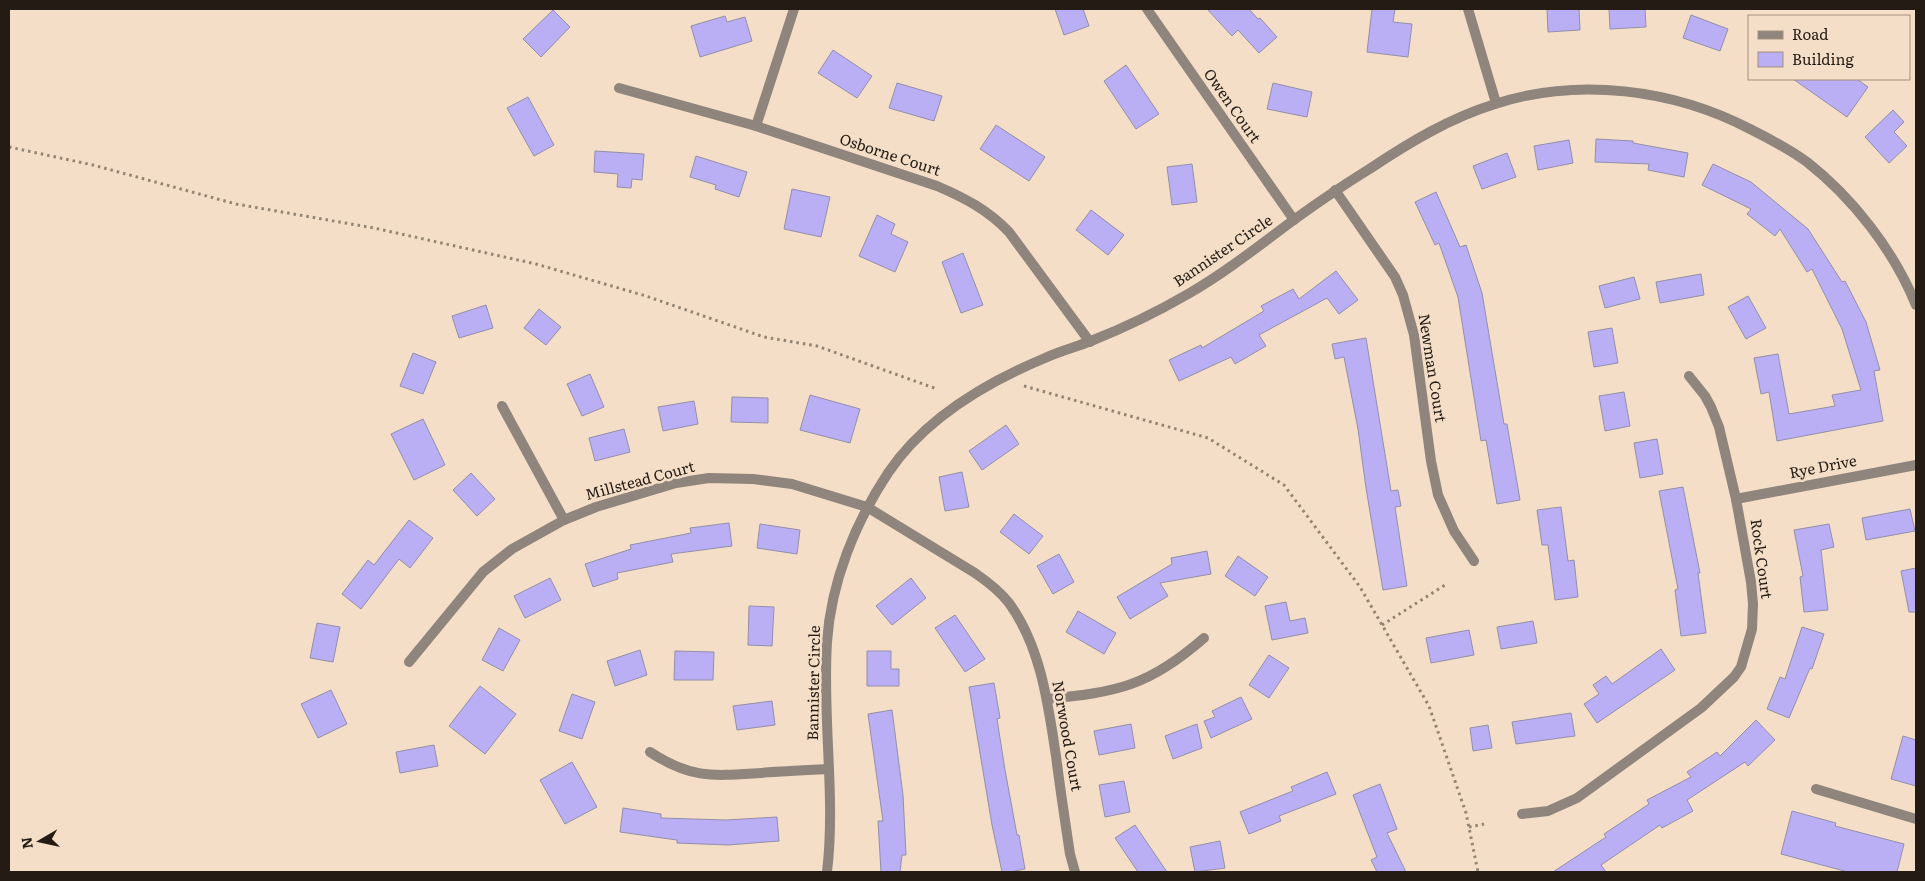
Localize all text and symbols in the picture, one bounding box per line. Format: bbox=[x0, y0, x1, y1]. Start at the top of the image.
legend bbox=[1748, 15, 1910, 80]
text: Road bbox=[1792, 22, 1828, 45]
text: Building bbox=[1792, 47, 1854, 70]
street label: Owen Court bbox=[1199, 63, 1267, 147]
street label: Osborne Court bbox=[837, 126, 944, 181]
street label: Bannister Circle bbox=[1168, 208, 1277, 292]
street label: Newman Court bbox=[1414, 312, 1453, 424]
street label: Rye Drive bbox=[1787, 448, 1859, 483]
street label: Millstead Court bbox=[582, 454, 697, 505]
street label: Rock Court bbox=[1745, 517, 1779, 600]
street label: Bannister Circle bbox=[800, 625, 825, 741]
street label: Norwood Court bbox=[1047, 679, 1090, 793]
north arrow bbox=[15, 816, 65, 866]
text: N bbox=[15, 836, 37, 851]

